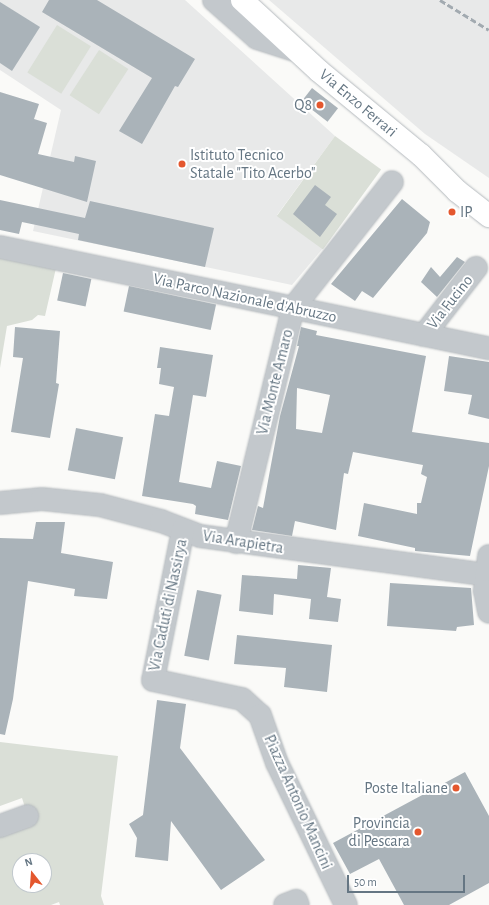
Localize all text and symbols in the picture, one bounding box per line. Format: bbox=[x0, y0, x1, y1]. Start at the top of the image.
street label: Via Enzo Ferrari bbox=[315, 65, 401, 141]
place label: Q8 bbox=[294, 95, 312, 115]
marker: Q8 bbox=[315, 100, 325, 110]
place label: Istituto Tecnico Statale "Tito Acerbo" bbox=[190, 145, 315, 183]
marker: Istituto Tecnico Statale "Tito Acerbo" bbox=[177, 159, 187, 169]
place label: IP bbox=[460, 202, 473, 222]
marker: IP bbox=[447, 207, 457, 217]
street label: Via Parco Nazionale d'Abruzzo bbox=[152, 269, 338, 327]
street label: Via Fucino bbox=[423, 271, 477, 333]
street label: Via Monte Amaro bbox=[253, 327, 297, 437]
street label: Via Arapietra bbox=[201, 526, 285, 558]
street label: Via Caduti di Nassirya bbox=[145, 537, 191, 673]
street label: Piazza Antonio Mancini bbox=[260, 732, 336, 872]
place label: Poste Italiane bbox=[364, 778, 448, 798]
marker: Poste Italiane bbox=[451, 783, 461, 793]
place label: Provincia di Pescara bbox=[349, 813, 410, 851]
marker: Provincia di Pescara bbox=[413, 827, 423, 837]
north arrow bbox=[12, 853, 52, 893]
text: N bbox=[23, 856, 34, 868]
scale bar bbox=[349, 867, 467, 893]
text: 50 m bbox=[354, 876, 377, 888]

